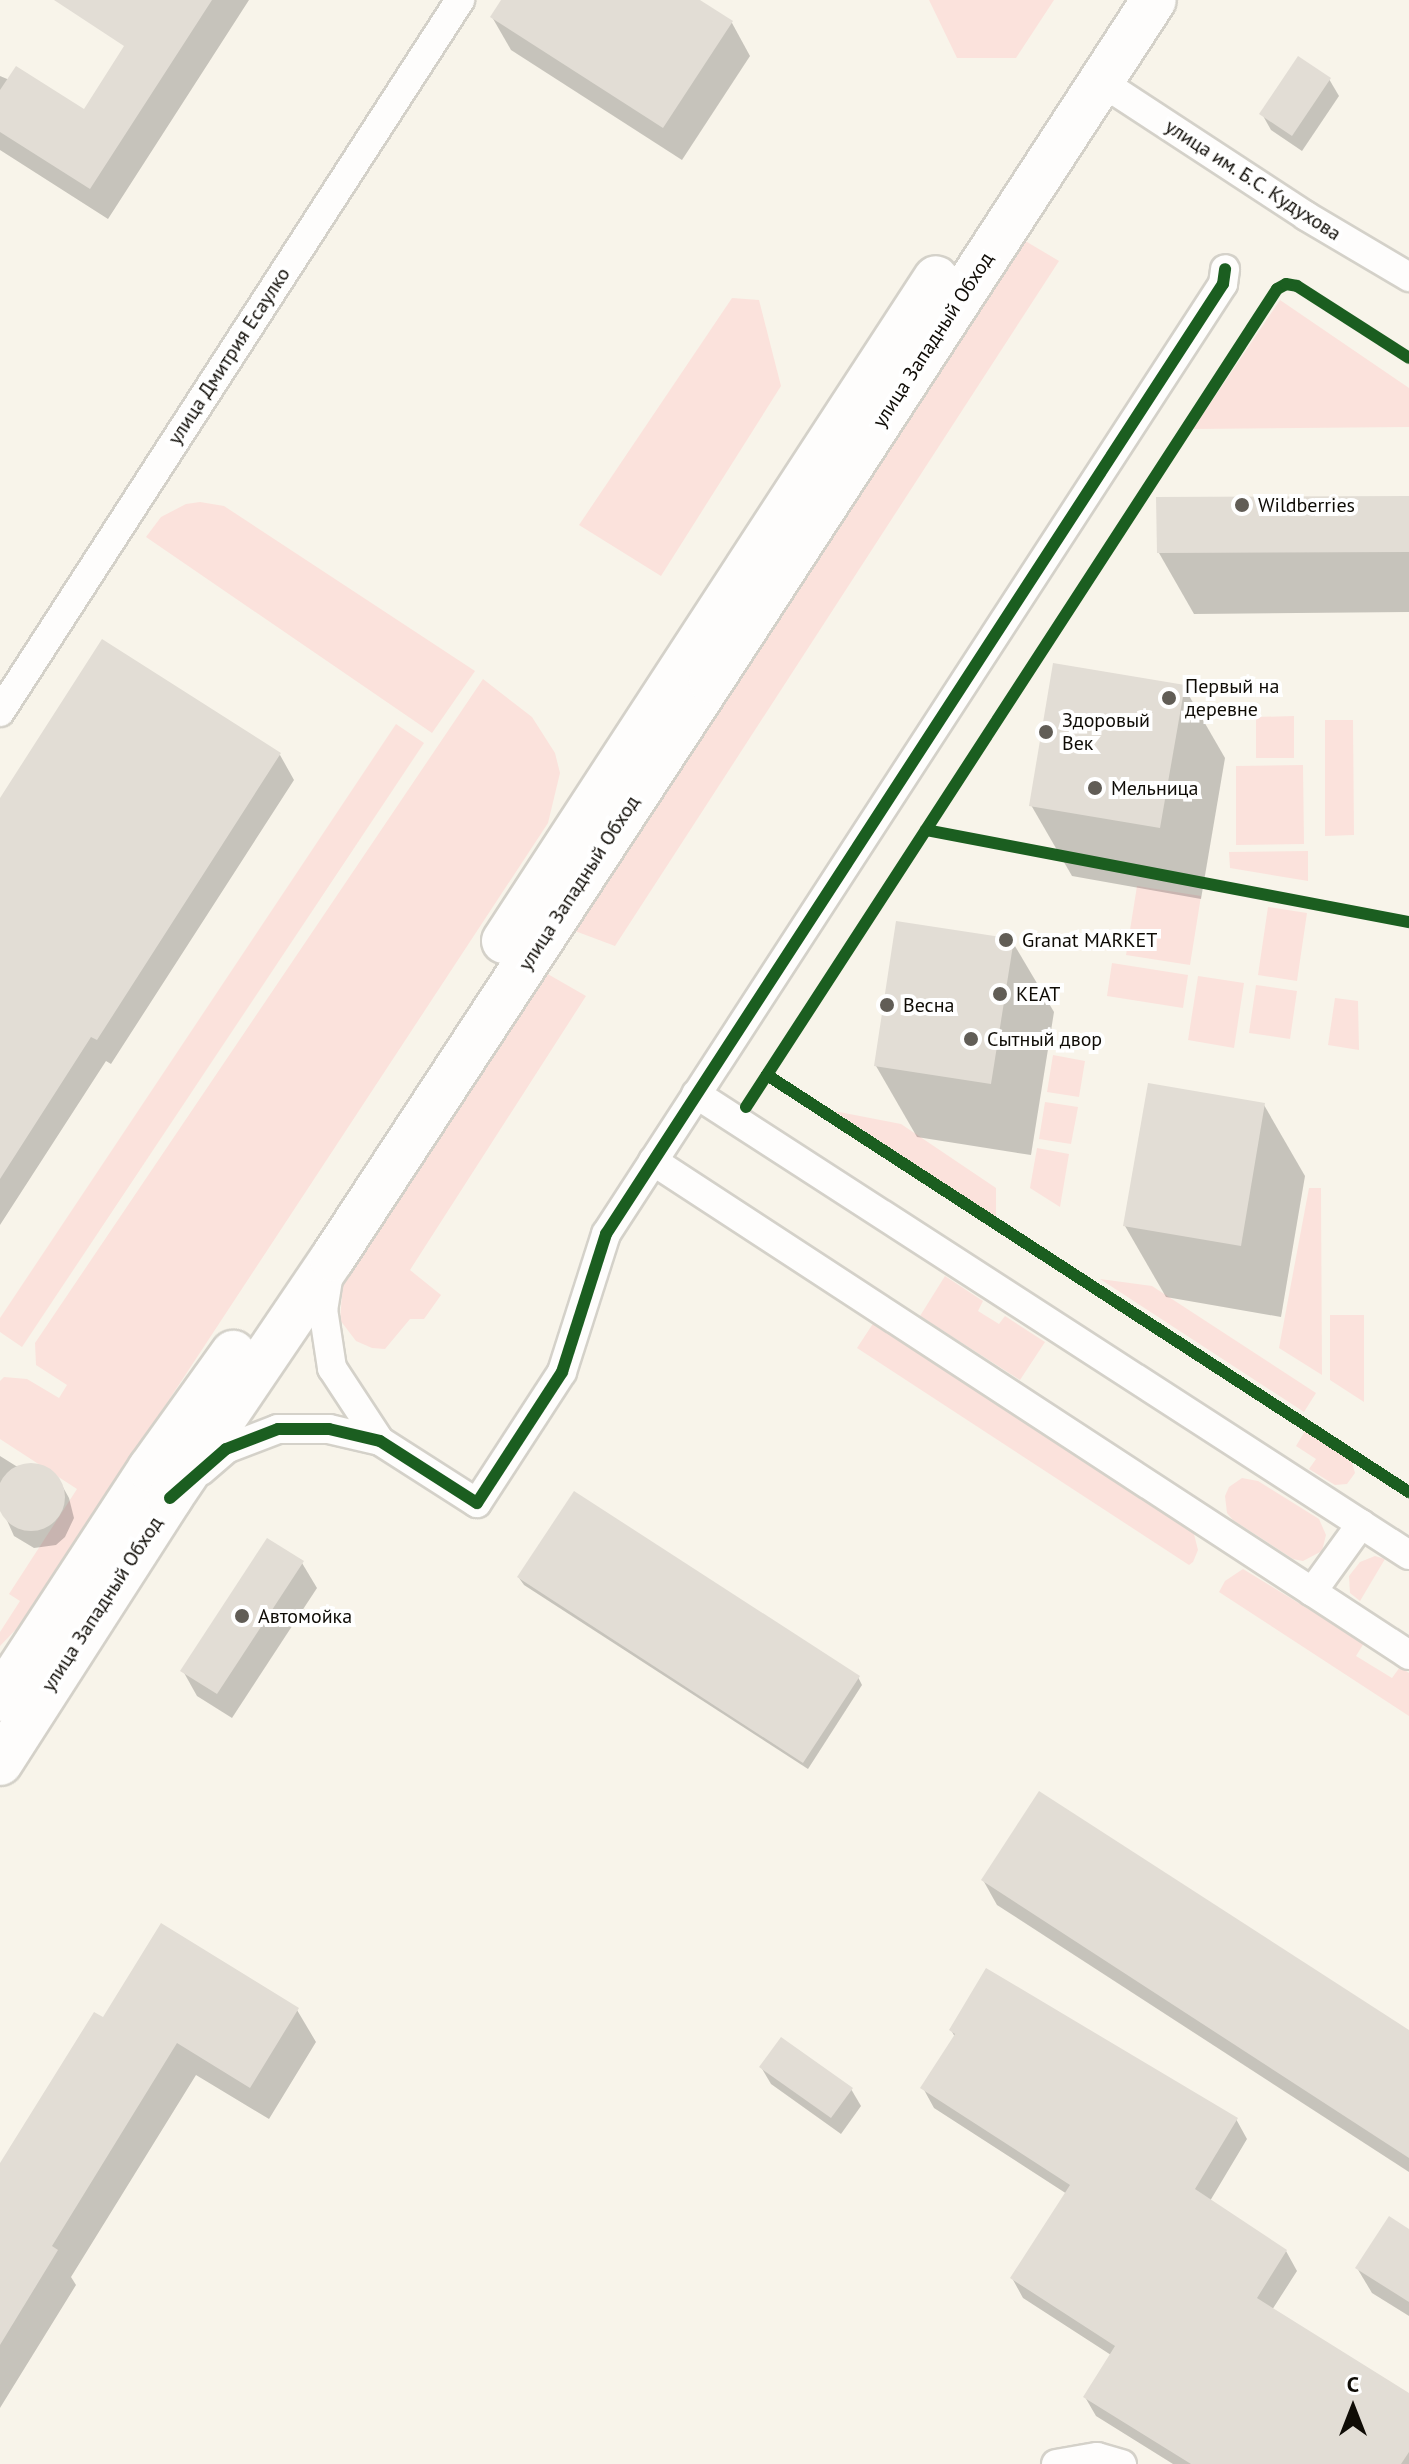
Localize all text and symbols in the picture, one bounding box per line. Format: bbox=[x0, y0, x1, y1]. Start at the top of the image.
street label: улица им. Б.С. Кудухова bbox=[1159, 113, 1347, 247]
street label: улица Западный Обход bbox=[867, 248, 999, 432]
street label: улица Дмитрия Есаулко bbox=[163, 263, 295, 449]
place label: Wildberries bbox=[1258, 493, 1355, 517]
marker: Wildberries bbox=[1233, 496, 1251, 514]
place label: Первый на деревне bbox=[1185, 674, 1279, 721]
marker: Первый на деревне bbox=[1160, 689, 1178, 707]
place label: Здоровый Век bbox=[1062, 708, 1150, 755]
marker: Здоровый Век bbox=[1037, 723, 1055, 741]
place label: Мельница bbox=[1111, 776, 1198, 800]
marker: Мельница bbox=[1086, 779, 1104, 797]
street label: улица Западный Обход bbox=[513, 791, 645, 975]
place label: Granat MARKET bbox=[1022, 928, 1157, 952]
marker: Granat MARKET bbox=[997, 931, 1015, 949]
place label: КЕАТ bbox=[1016, 982, 1060, 1006]
marker: КЕАТ bbox=[991, 985, 1009, 1003]
place label: Весна bbox=[903, 993, 954, 1017]
marker: Весна bbox=[878, 996, 896, 1014]
place label: Сытный двор bbox=[987, 1027, 1102, 1051]
marker: Сытный двор bbox=[962, 1030, 980, 1048]
street label: улица Западный Обход bbox=[36, 1512, 168, 1696]
place label: Автомойка bbox=[258, 1604, 352, 1628]
marker: Автомойка bbox=[233, 1607, 251, 1625]
north arrow bbox=[1313, 2368, 1393, 2448]
text: С bbox=[1347, 2370, 1359, 2398]

